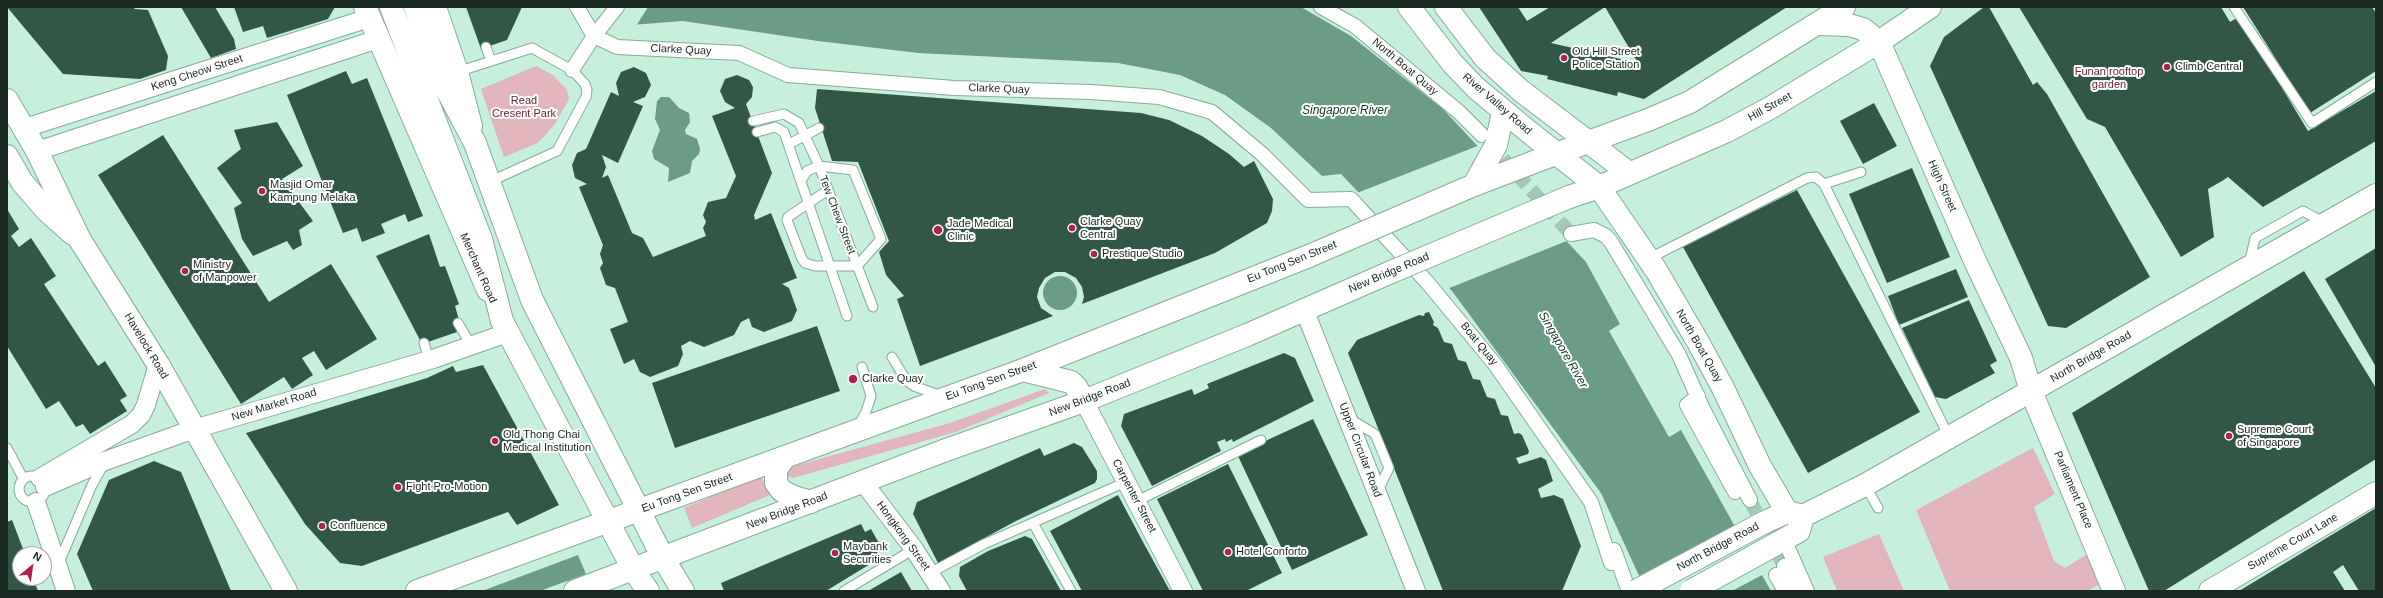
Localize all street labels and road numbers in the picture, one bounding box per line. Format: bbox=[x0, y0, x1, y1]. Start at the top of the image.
street label: North Boat Quay bbox=[1369, 36, 1441, 98]
street label: Clarke Quay bbox=[650, 42, 712, 58]
street label: Keng Cheow Street bbox=[150, 52, 244, 94]
street label: River Valley Road bbox=[1460, 70, 1534, 138]
street label: Clarke Quay bbox=[968, 81, 1030, 97]
street label: Hill Street bbox=[1746, 90, 1794, 124]
street label: High Street bbox=[1925, 158, 1959, 214]
street label: Tew Chew Street bbox=[816, 174, 858, 256]
street label: Merchant Road bbox=[457, 231, 499, 305]
street label: Eu Tong Sen Street bbox=[1245, 238, 1339, 286]
street label: New Bridge Road bbox=[1347, 250, 1431, 296]
street label: North Boat Quay bbox=[1673, 307, 1725, 385]
street label: Havelock Road bbox=[121, 311, 171, 381]
street label: Boat Quay bbox=[1458, 320, 1500, 368]
street label: North Bridge Road bbox=[2048, 329, 2134, 385]
street label: Eu Tong Sen Street bbox=[944, 358, 1038, 404]
street label: New Bridge Road bbox=[1047, 376, 1133, 420]
street label: New Market Road bbox=[230, 386, 318, 424]
street label: Upper Circular Road bbox=[1336, 401, 1384, 499]
street label: Parliament Place bbox=[2051, 449, 2095, 531]
street label: Carpenter Street bbox=[1109, 457, 1159, 535]
street label: Eu Tong Sen Street bbox=[640, 470, 734, 516]
street label: New Bridge Road bbox=[744, 489, 830, 533]
street label: Hongkong Street bbox=[873, 499, 933, 573]
street label: Supreme Court Lane bbox=[2245, 511, 2341, 573]
street label: North Bridge Road bbox=[1675, 520, 1761, 574]

